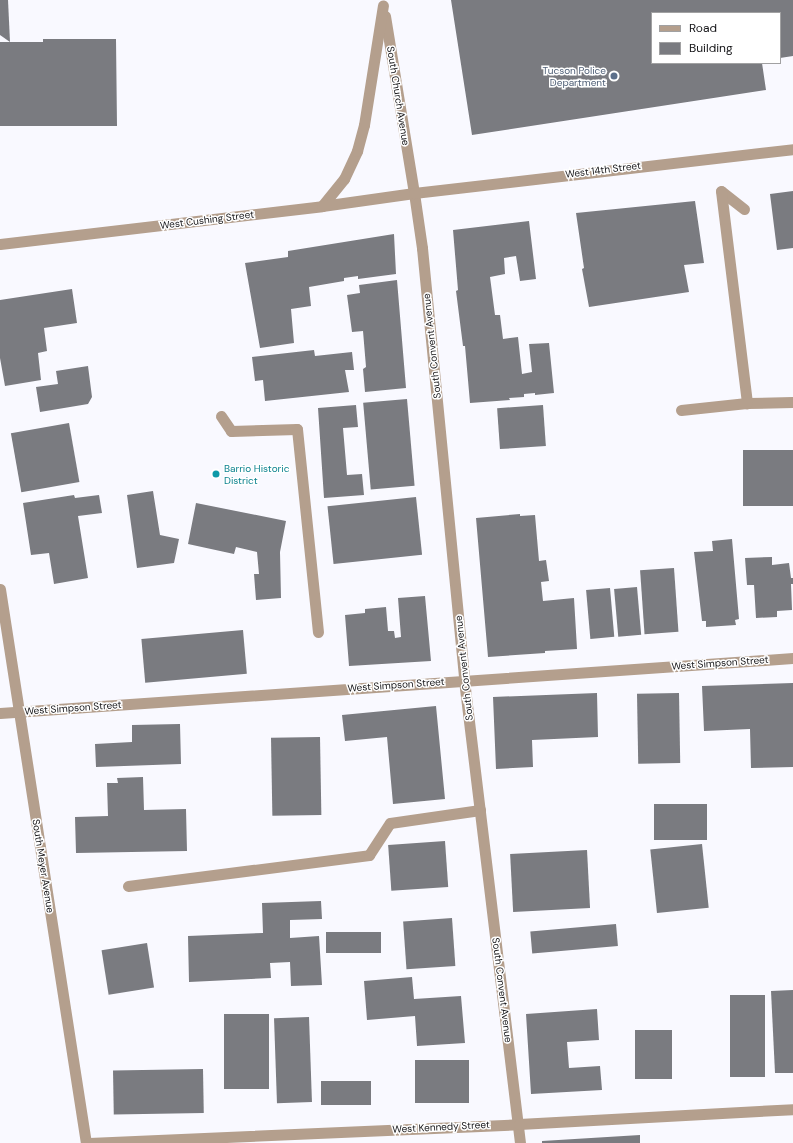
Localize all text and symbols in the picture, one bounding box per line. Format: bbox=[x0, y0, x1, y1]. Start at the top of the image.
legend bbox=[651, 12, 781, 64]
text: Road bbox=[689, 20, 717, 36]
text: Building bbox=[689, 40, 733, 56]
street label: South Church Avenue bbox=[384, 46, 412, 146]
place label: Tucson Police Department bbox=[543, 64, 606, 88]
marker: Tucson Police Department bbox=[609, 71, 619, 81]
street label: West 14th Street bbox=[565, 159, 641, 181]
street label: West Cushing Street bbox=[159, 208, 255, 232]
street label: South Convent Avenue bbox=[421, 293, 443, 399]
place label: Barrio Historic District bbox=[224, 462, 289, 486]
marker: Barrio Historic District bbox=[211, 469, 221, 479]
street label: South Convent Avenue bbox=[453, 615, 475, 721]
street label: West Simpson Street bbox=[671, 654, 769, 672]
street label: West Simpson Street bbox=[347, 676, 445, 694]
street label: West Simpson Street bbox=[24, 699, 122, 717]
street label: South Meyer Avenue bbox=[30, 818, 56, 914]
street label: South Convent Avenue bbox=[490, 937, 514, 1043]
street label: West Kennedy Street bbox=[392, 1118, 490, 1136]

